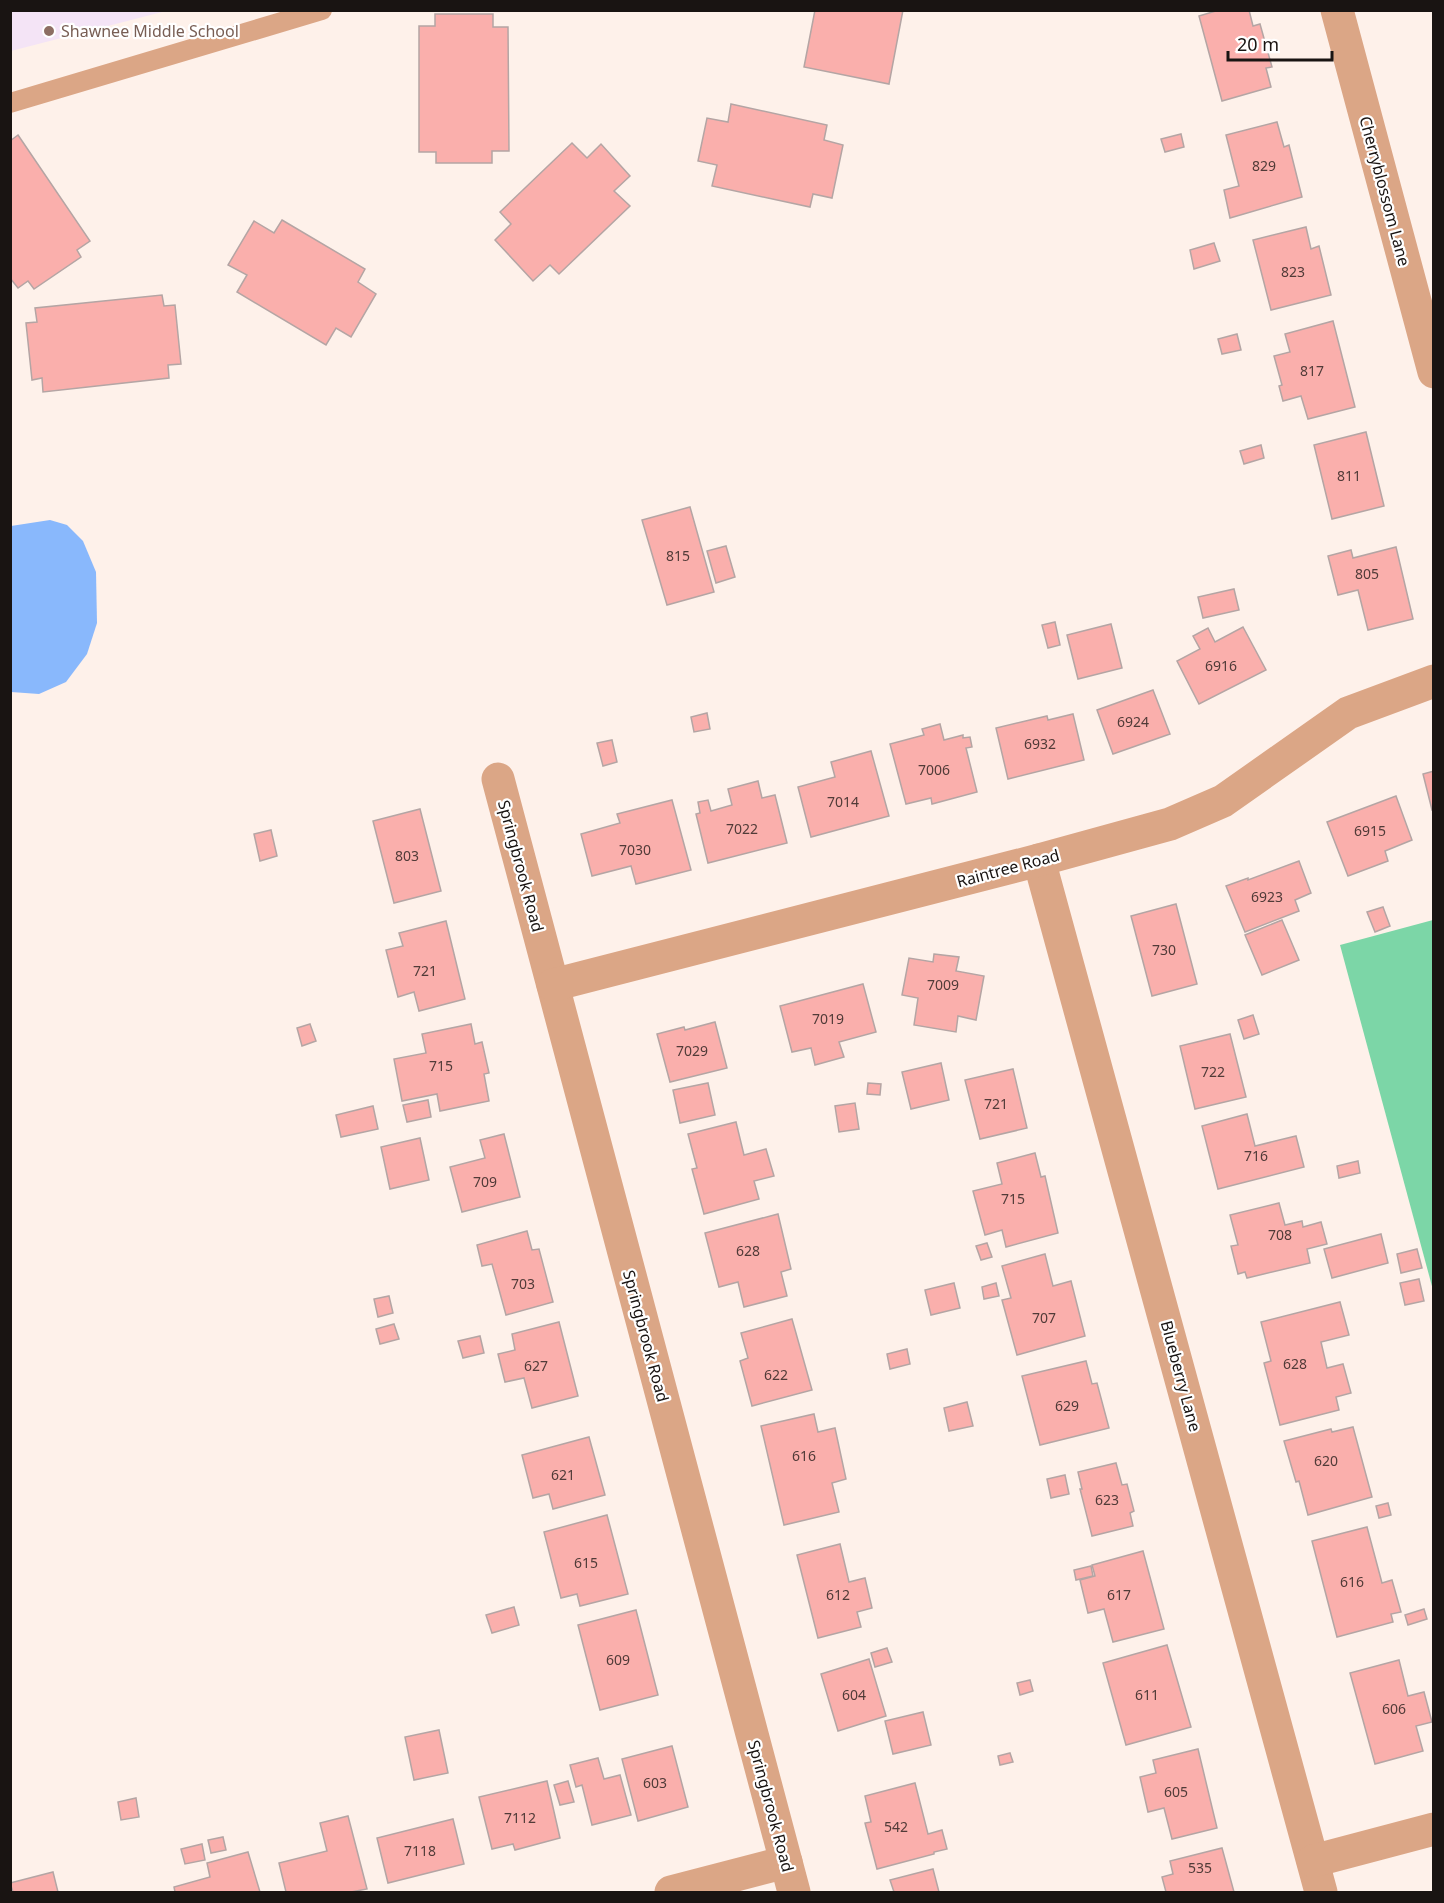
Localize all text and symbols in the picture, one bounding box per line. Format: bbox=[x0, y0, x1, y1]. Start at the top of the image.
place label: Shawnee Middle School bbox=[61, 20, 239, 42]
marker: Shawnee Middle School bbox=[42, 24, 56, 38]
scale bar bbox=[1228, 24, 1332, 62]
text: 20 m bbox=[1237, 32, 1279, 56]
street label: Cherryblossom Lane bbox=[1354, 114, 1416, 268]
house number: 829 bbox=[1252, 156, 1276, 175]
house number: 823 bbox=[1281, 262, 1305, 281]
house number: 817 bbox=[1300, 361, 1324, 380]
house number: 811 bbox=[1337, 466, 1361, 485]
house number: 815 bbox=[666, 546, 690, 565]
house number: 805 bbox=[1355, 564, 1379, 583]
house number: 6916 bbox=[1205, 656, 1237, 675]
house number: 6924 bbox=[1117, 712, 1149, 731]
house number: 6932 bbox=[1024, 734, 1056, 753]
house number: 7006 bbox=[918, 760, 950, 779]
house number: 7014 bbox=[827, 792, 859, 811]
street label: Springbrook Road bbox=[493, 798, 549, 934]
house number: 7022 bbox=[726, 819, 758, 838]
house number: 6915 bbox=[1354, 821, 1386, 840]
house number: 7030 bbox=[619, 840, 651, 859]
street label: Raintree Road bbox=[954, 844, 1062, 892]
house number: 803 bbox=[395, 846, 419, 865]
house number: 6923 bbox=[1251, 887, 1283, 906]
house number: 730 bbox=[1152, 940, 1176, 959]
house number: 721 bbox=[413, 961, 437, 980]
house number: 7009 bbox=[927, 975, 959, 994]
house number: 7019 bbox=[812, 1009, 844, 1028]
house number: 7029 bbox=[676, 1041, 708, 1060]
house number: 715 bbox=[429, 1056, 453, 1075]
house number: 722 bbox=[1201, 1062, 1225, 1081]
house number: 721 bbox=[984, 1094, 1008, 1113]
house number: 716 bbox=[1244, 1146, 1268, 1165]
house number: 709 bbox=[473, 1172, 497, 1191]
house number: 715 bbox=[1001, 1189, 1025, 1208]
house number: 708 bbox=[1268, 1225, 1292, 1244]
house number: 628 bbox=[736, 1241, 760, 1260]
street label: Springbrook Road bbox=[618, 1268, 674, 1404]
house number: 703 bbox=[511, 1274, 535, 1293]
house number: 707 bbox=[1032, 1308, 1056, 1327]
street label: Blueberry Lane bbox=[1156, 1318, 1206, 1434]
house number: 628 bbox=[1283, 1354, 1307, 1373]
house number: 627 bbox=[524, 1356, 548, 1375]
house number: 622 bbox=[764, 1365, 788, 1384]
house number: 629 bbox=[1055, 1396, 1079, 1415]
house number: 616 bbox=[792, 1446, 816, 1465]
house number: 620 bbox=[1314, 1451, 1338, 1470]
house number: 621 bbox=[551, 1465, 575, 1484]
house number: 623 bbox=[1095, 1490, 1119, 1509]
house number: 615 bbox=[574, 1553, 598, 1572]
house number: 616 bbox=[1340, 1572, 1364, 1591]
house number: 612 bbox=[826, 1585, 850, 1604]
house number: 617 bbox=[1107, 1585, 1131, 1604]
house number: 609 bbox=[606, 1650, 630, 1669]
house number: 604 bbox=[842, 1685, 866, 1704]
house number: 611 bbox=[1135, 1685, 1159, 1704]
house number: 606 bbox=[1382, 1699, 1406, 1718]
street label: Springbrook Road bbox=[743, 1738, 799, 1874]
house number: 603 bbox=[643, 1773, 667, 1792]
house number: 605 bbox=[1164, 1782, 1188, 1801]
house number: 7112 bbox=[504, 1808, 536, 1827]
house number: 542 bbox=[884, 1817, 908, 1836]
house number: 7118 bbox=[404, 1841, 436, 1860]
house number: 535 bbox=[1188, 1858, 1212, 1877]

